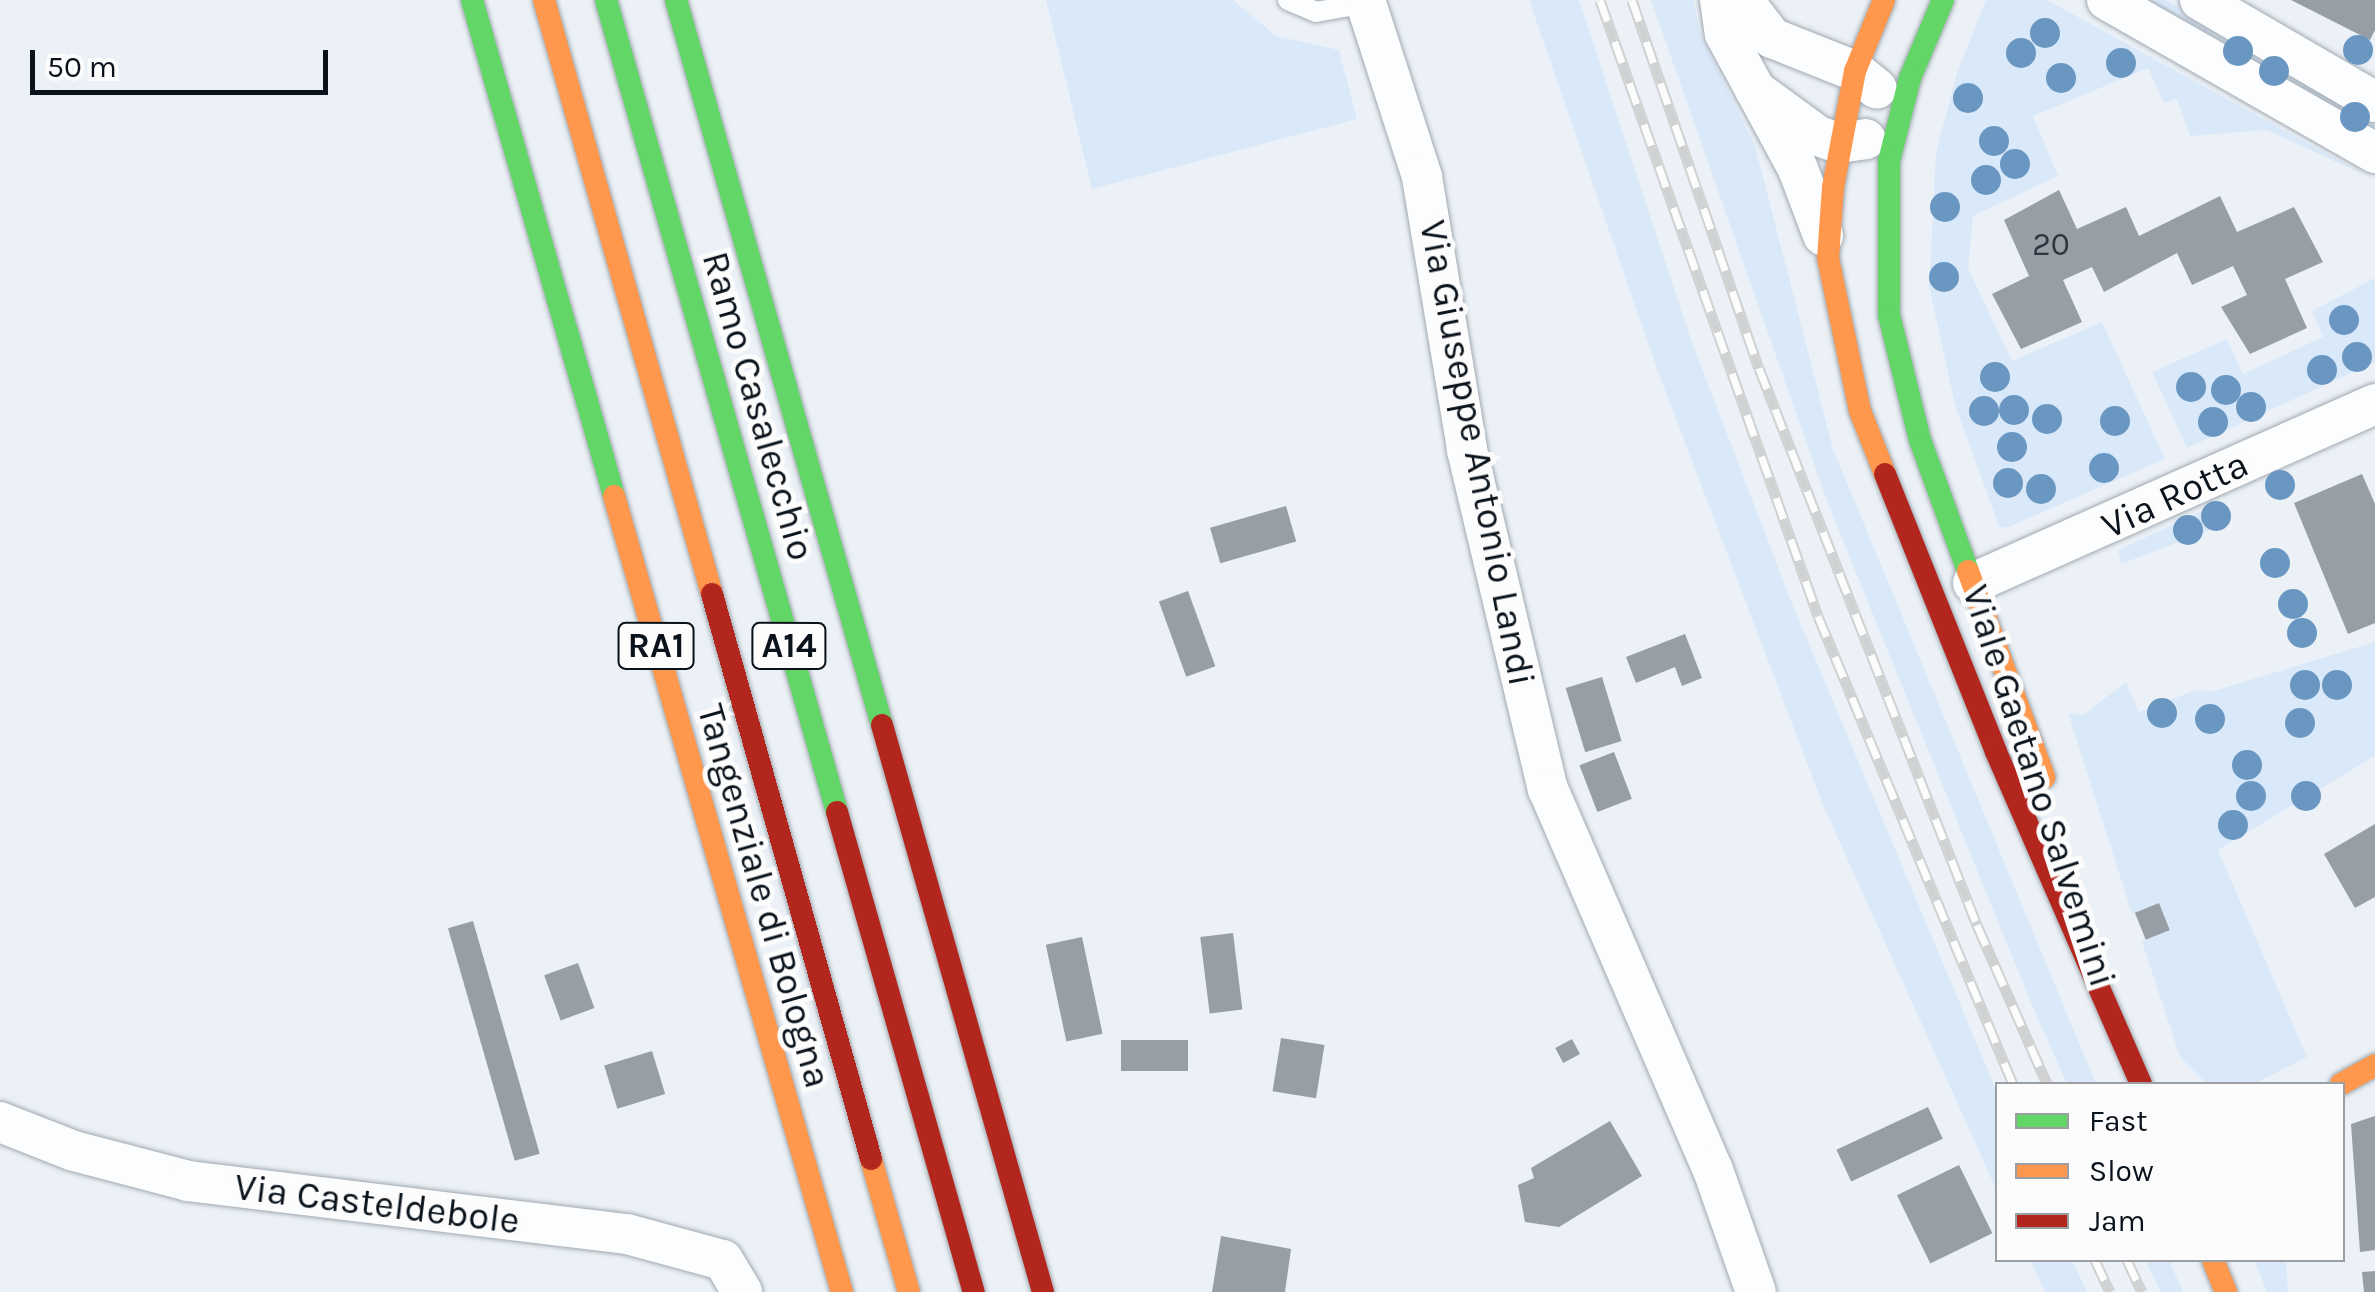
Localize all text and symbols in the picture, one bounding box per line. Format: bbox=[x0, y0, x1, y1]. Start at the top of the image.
scale bar bbox=[35, 30, 332, 92]
text: 50 m bbox=[47, 49, 117, 85]
street label: Via Giuseppe Antonio Landi bbox=[1409, 216, 1545, 690]
house number: 20 bbox=[2032, 226, 2070, 264]
street label: Ramo Casalecchio bbox=[692, 246, 824, 566]
street label: Via Rotta bbox=[2095, 441, 2255, 549]
street label: Viale Gaetano Salvemini bbox=[1952, 579, 2126, 993]
road number: RA1 bbox=[616, 616, 696, 676]
road number: A14 bbox=[749, 616, 829, 676]
street label: Tangenziale di Bologna bbox=[687, 699, 841, 1093]
legend bbox=[1995, 1082, 2345, 1262]
text: Fast bbox=[2089, 1103, 2148, 1139]
text: Slow bbox=[2089, 1153, 2154, 1189]
street label: Via Casteldebole bbox=[232, 1164, 522, 1244]
text: Jam bbox=[2089, 1203, 2146, 1239]

